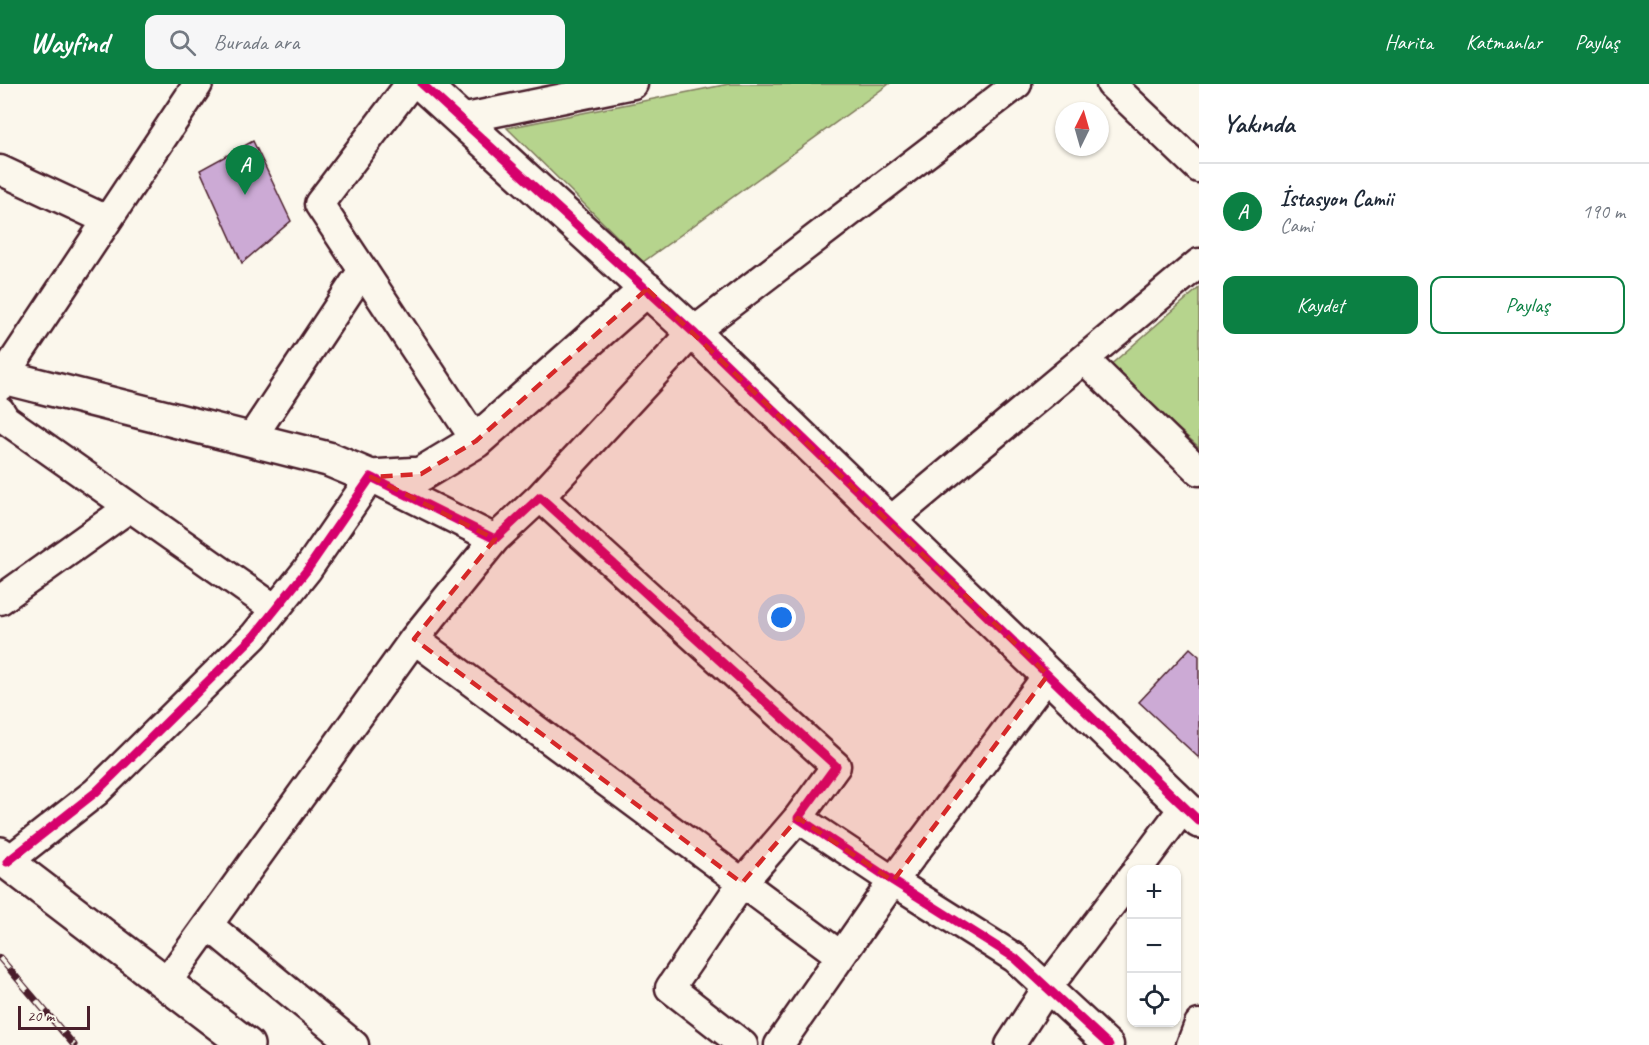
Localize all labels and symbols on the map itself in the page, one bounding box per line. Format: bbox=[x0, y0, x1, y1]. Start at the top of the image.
north arrow bbox=[1055, 102, 1109, 156]
pin: A bbox=[226, 146, 264, 195]
your location bbox=[767, 603, 796, 632]
scale bar bbox=[18, 1003, 90, 1030]

